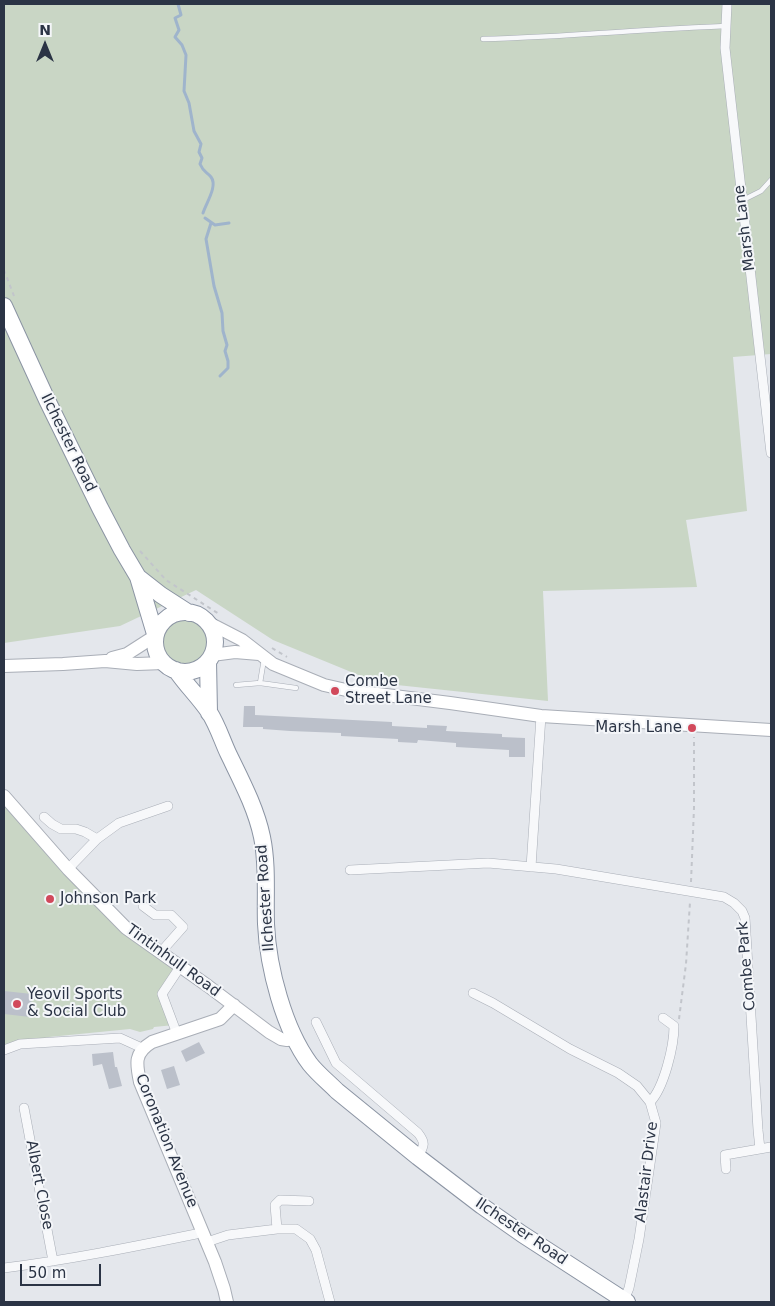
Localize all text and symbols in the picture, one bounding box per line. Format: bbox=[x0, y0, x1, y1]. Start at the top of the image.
north arrow bbox=[20, 20, 70, 70]
text: N bbox=[39, 22, 51, 38]
street label: Marsh Lane bbox=[731, 184, 759, 272]
street label: Ilchester Road bbox=[36, 391, 100, 495]
place label: Combe Street Lane bbox=[345, 673, 432, 708]
marker: Combe Street Lane bbox=[329, 685, 341, 697]
place label: Marsh Lane bbox=[595, 719, 682, 737]
marker: Marsh Lane bbox=[686, 722, 698, 734]
street label: Ilchester Road bbox=[253, 844, 279, 952]
place label: Johnson Park bbox=[60, 890, 156, 908]
marker: Johnson Park bbox=[44, 893, 56, 905]
street label: Combe Park bbox=[734, 920, 760, 1012]
street label: Tintinhull Road bbox=[123, 921, 223, 1001]
place label: Yeovil Sports & Social Club bbox=[27, 986, 126, 1021]
marker: Yeovil Sports & Social Club bbox=[11, 998, 23, 1010]
street label: Coronation Avenue bbox=[131, 1072, 201, 1210]
street label: Alastair Drive bbox=[632, 1120, 662, 1224]
street label: Albert Close bbox=[21, 1139, 57, 1231]
street label: Ilchester Road bbox=[472, 1195, 570, 1269]
scale bar bbox=[22, 1254, 104, 1286]
text: 50 m bbox=[28, 1264, 66, 1282]

